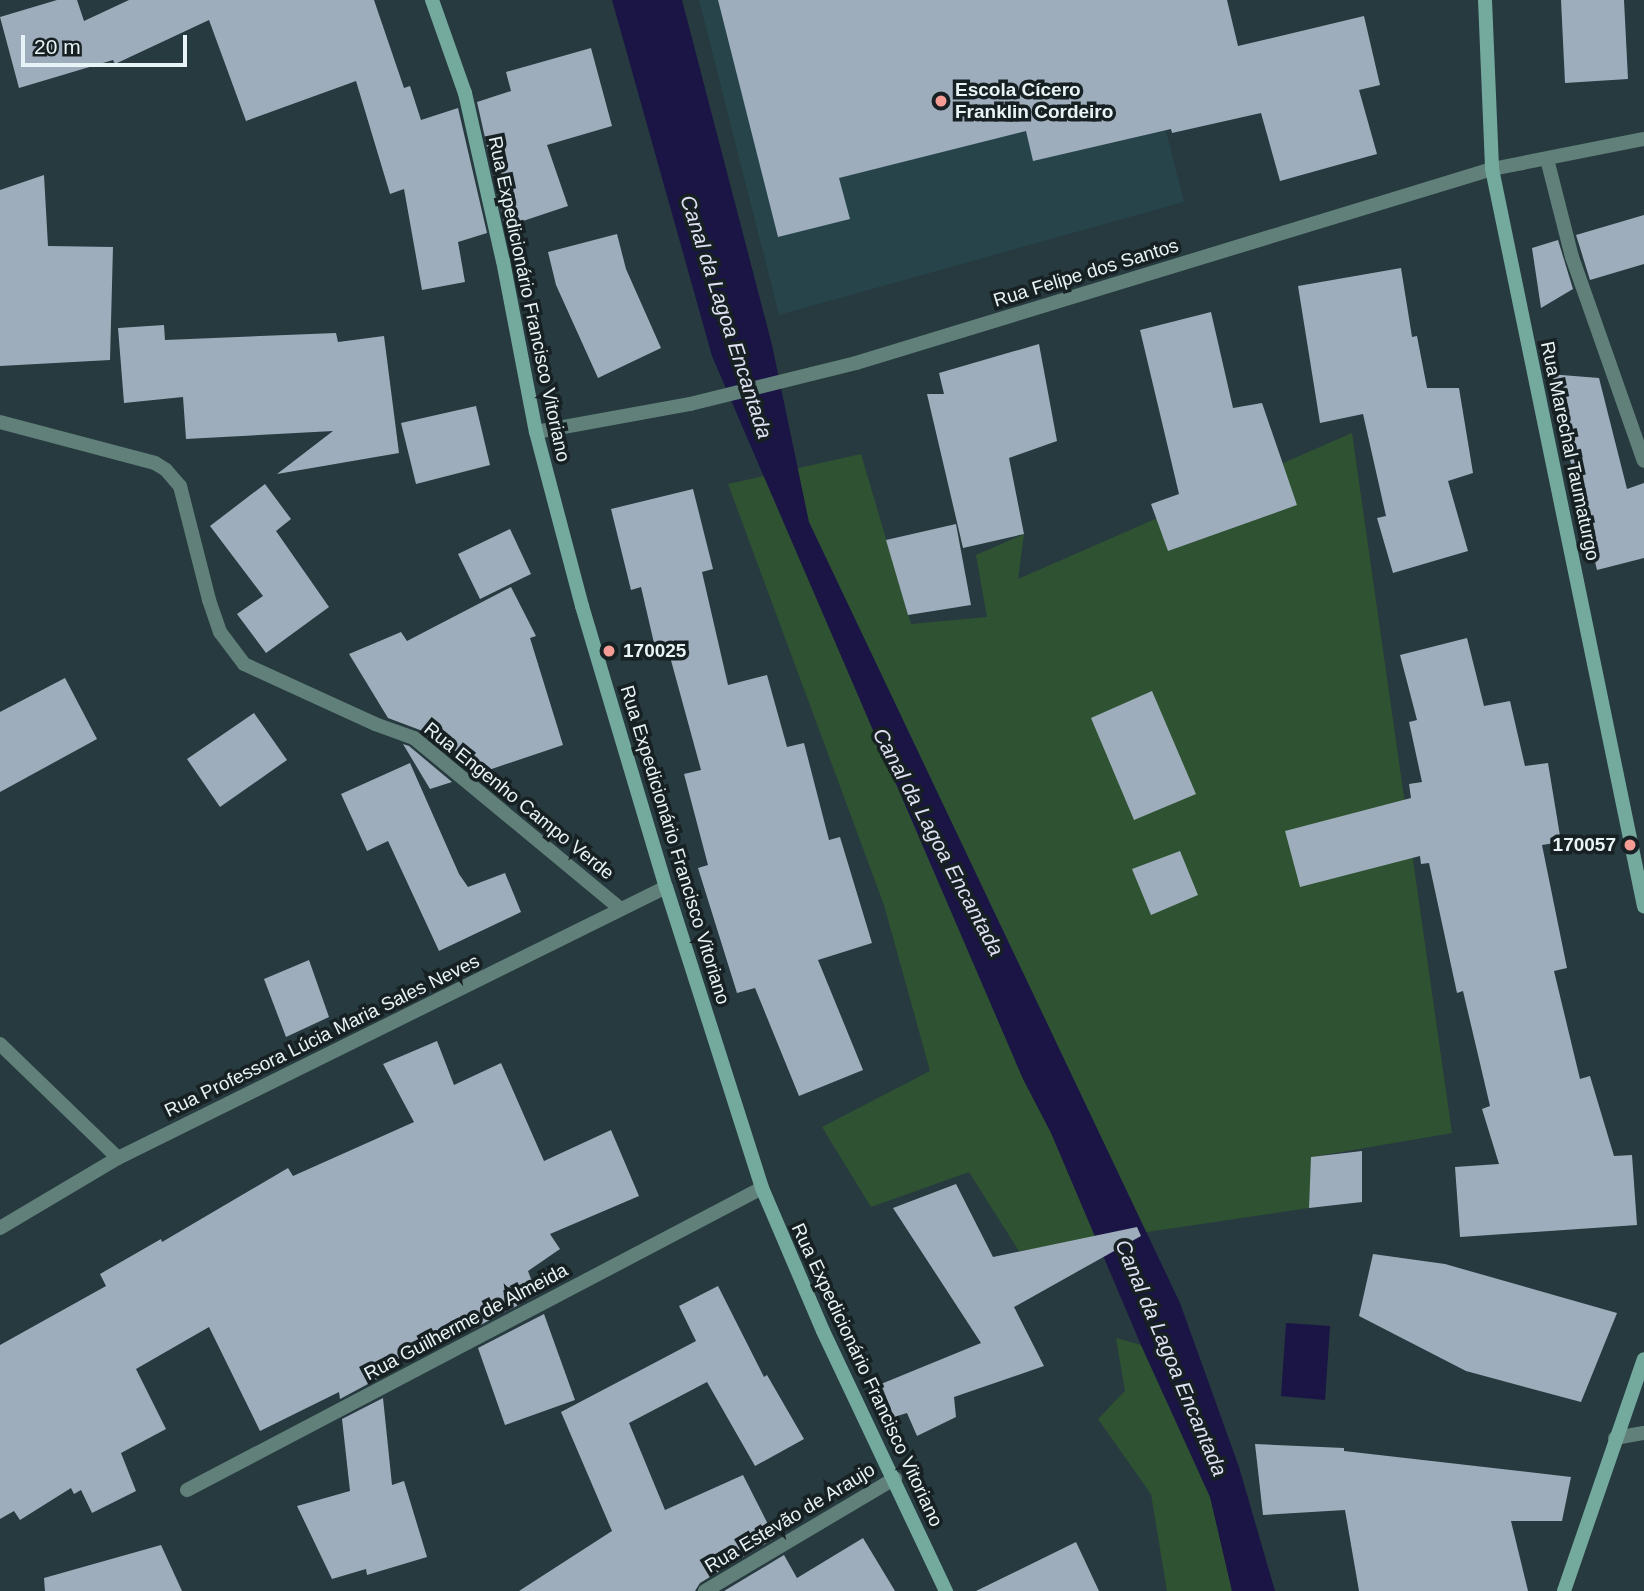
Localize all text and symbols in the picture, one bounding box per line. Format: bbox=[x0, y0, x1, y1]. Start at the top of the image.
scale bar bbox=[24, 21, 191, 65]
text: 20 m bbox=[34, 35, 81, 58]
place label: Escola Cícero Franklin Cordeiro bbox=[955, 79, 1113, 123]
marker: Escola Cícero Franklin Cordeiro bbox=[933, 93, 949, 109]
street label: Rua Expedicionário Francisco Vitoriano bbox=[483, 134, 575, 464]
water label: Canal da Lagoa Encantada bbox=[675, 192, 777, 442]
street label: Rua Felipe dos Santos bbox=[991, 234, 1181, 312]
street label: Rua Marechal Taumaturgo bbox=[1536, 339, 1604, 563]
place label: 170025 bbox=[623, 640, 686, 662]
marker: 170025 bbox=[601, 643, 617, 659]
street label: Rua Expedicionário Francisco Vitoriano bbox=[616, 683, 734, 1007]
street label: Rua Engenho Campo Verde bbox=[419, 717, 619, 885]
water label: Canal da Lagoa Encantada bbox=[867, 724, 1009, 960]
place label: 170057 bbox=[1553, 834, 1616, 856]
marker: 170057 bbox=[1622, 837, 1638, 853]
street label: Rua Professora Lúcia Maria Sales Neves bbox=[161, 950, 483, 1122]
street label: Rua Expedicionário Francisco Vitoriano bbox=[786, 1220, 948, 1530]
water label: Canal da Lagoa Encantada bbox=[1110, 1236, 1232, 1480]
street label: Rua Guilherme de Almeida bbox=[360, 1258, 572, 1386]
street label: Rua Estevão de Araujo bbox=[700, 1458, 880, 1578]

